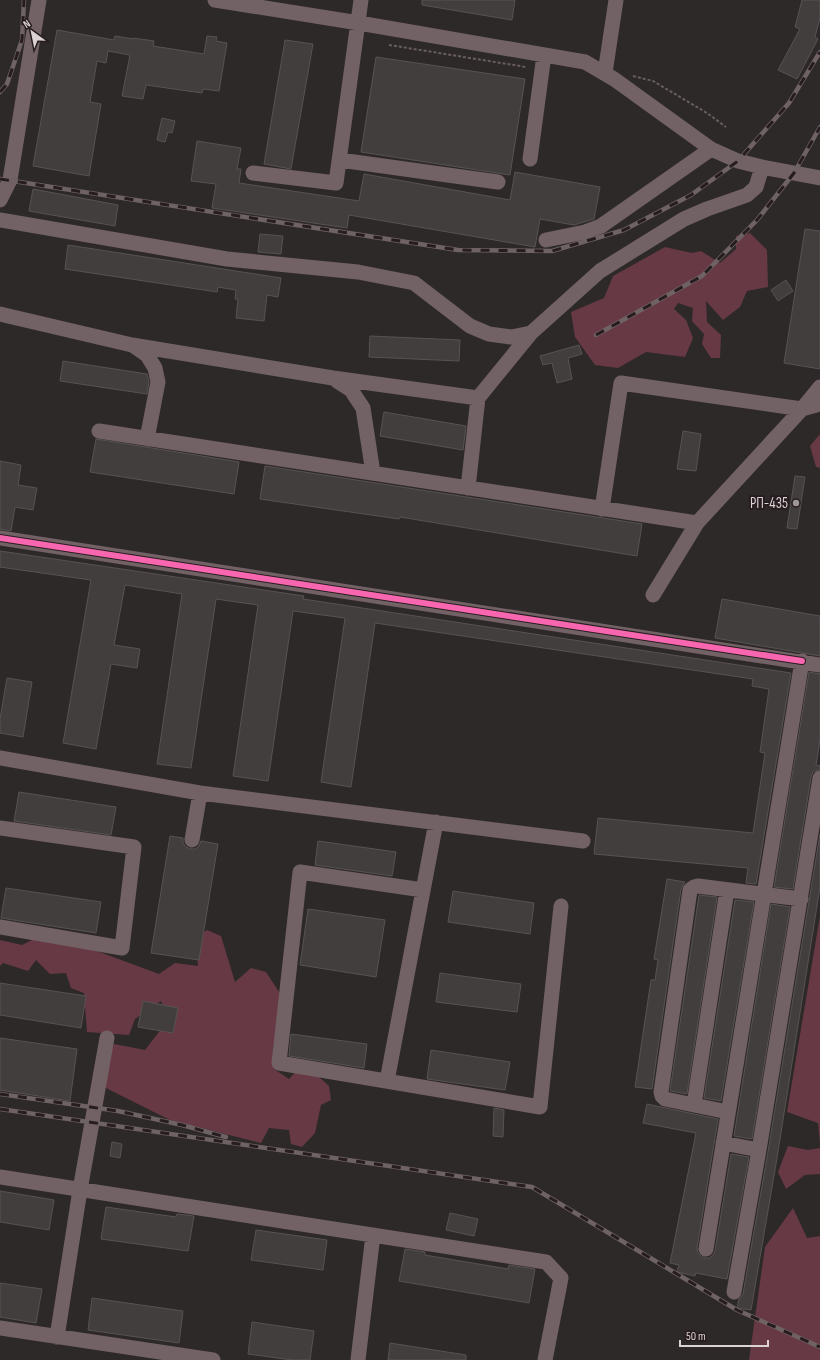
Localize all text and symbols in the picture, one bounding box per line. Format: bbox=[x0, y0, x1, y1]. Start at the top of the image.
north arrow bbox=[12, 12, 52, 52]
text: N bbox=[21, 17, 33, 31]
place label: РП-435 bbox=[750, 494, 788, 513]
marker: РП-435 bbox=[791, 498, 801, 508]
scale bar bbox=[680, 1322, 768, 1348]
text: 50 m bbox=[686, 1329, 706, 1344]

